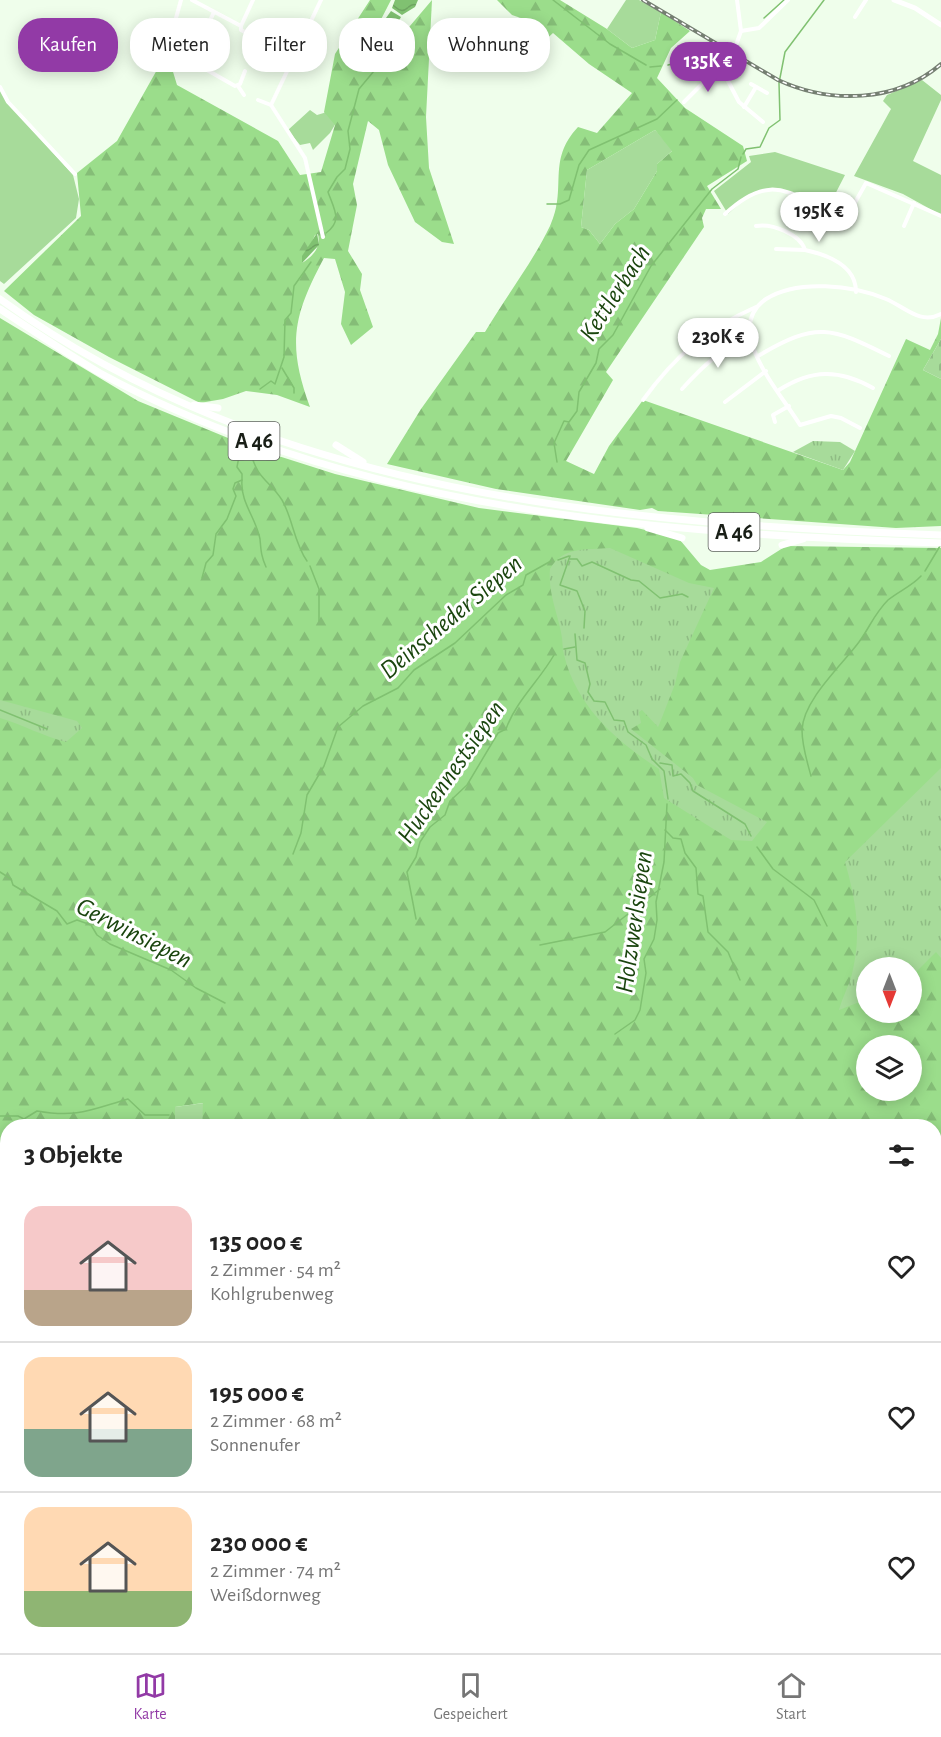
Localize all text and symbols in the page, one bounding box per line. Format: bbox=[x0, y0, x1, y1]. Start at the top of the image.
chip: Kaufen bbox=[18, 18, 118, 72]
chip: Mieten bbox=[130, 18, 230, 72]
chip: Filter bbox=[242, 18, 327, 72]
chip: Neu bbox=[339, 18, 415, 72]
chip: Wohnung bbox=[427, 18, 550, 72]
pin: 135K € bbox=[659, 42, 757, 93]
text: 135K € bbox=[684, 51, 732, 71]
pin: 195K € bbox=[770, 192, 868, 243]
text: 195K € bbox=[794, 201, 844, 221]
water label: Kettlerbach bbox=[575, 240, 655, 346]
pin: 230K € bbox=[669, 318, 767, 369]
text: 230K € bbox=[692, 327, 744, 347]
road number: A 46 bbox=[228, 422, 280, 460]
road number: A 46 bbox=[708, 513, 760, 551]
water label: Deinscheder Siepen bbox=[375, 550, 527, 684]
water label: Huckennestsiepen bbox=[392, 696, 510, 848]
water label: Holzwerlsiepen bbox=[611, 849, 657, 995]
water label: Gerwinsiepen bbox=[72, 893, 196, 973]
north arrow bbox=[856, 957, 922, 1023]
map controls bbox=[856, 957, 922, 1101]
button: layers bbox=[856, 1035, 922, 1101]
icon: filters bbox=[885, 1139, 918, 1172]
text: 3 Objekte bbox=[24, 1142, 123, 1168]
text: 135 000 € bbox=[210, 1229, 302, 1255]
icon: home bbox=[72, 1230, 144, 1302]
icon: heart bbox=[885, 1250, 918, 1283]
text: 2 Zimmer · 54 m² bbox=[210, 1260, 341, 1280]
text: Kohlgrubenweg bbox=[210, 1284, 333, 1304]
text: 195 000 € bbox=[210, 1380, 304, 1406]
icon: home bbox=[72, 1381, 144, 1453]
icon: heart bbox=[885, 1401, 918, 1434]
text: 2 Zimmer · 68 m² bbox=[210, 1411, 342, 1431]
text: Sonnenufer bbox=[210, 1435, 300, 1455]
text: 230 000 € bbox=[210, 1530, 308, 1556]
icon: home bbox=[72, 1531, 144, 1603]
icon: heart bbox=[885, 1551, 918, 1584]
text: 2 Zimmer · 74 m² bbox=[210, 1561, 341, 1581]
text: Weißdornweg bbox=[210, 1585, 321, 1605]
tab: Karte bbox=[133, 1669, 167, 1724]
tab: Gespeichert bbox=[434, 1669, 508, 1724]
tab: Start bbox=[775, 1669, 808, 1724]

